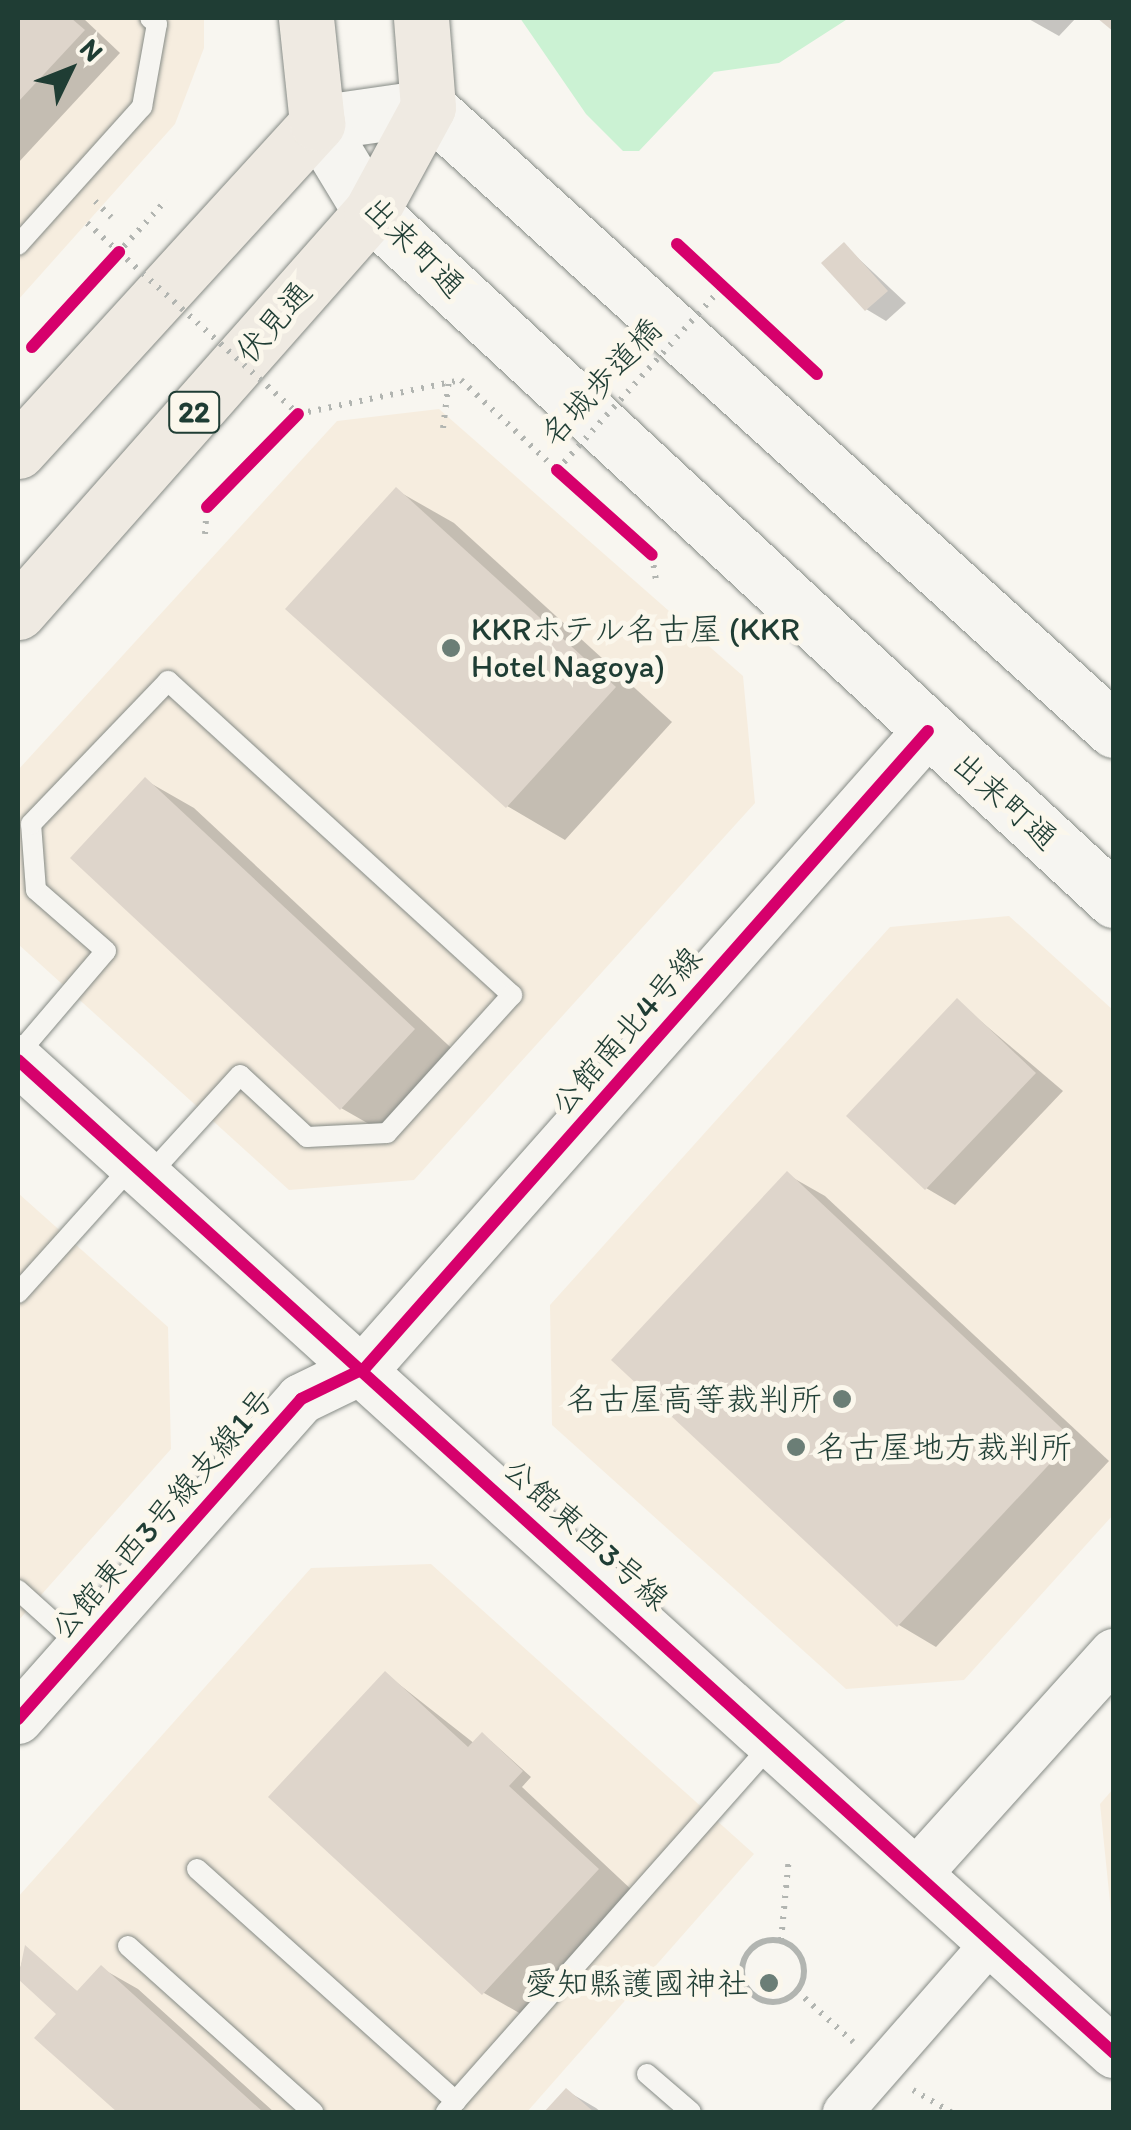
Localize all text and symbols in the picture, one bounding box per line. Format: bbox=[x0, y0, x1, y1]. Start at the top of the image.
north arrow bbox=[20, 20, 120, 120]
text: N bbox=[73, 31, 111, 68]
street label: 出来町通 bbox=[355, 188, 473, 306]
street label: 伏見通 bbox=[228, 273, 320, 371]
street label: 名城歩道橋 bbox=[532, 310, 670, 454]
road number: 22 bbox=[166, 387, 222, 437]
place label: KKRホテル名古屋 (KKR Hotel Nagoya) bbox=[471, 611, 801, 686]
marker: KKRホテル名古屋 (KKR Hotel Nagoya) bbox=[440, 637, 462, 659]
street label: 出来町通 bbox=[945, 744, 1065, 858]
street label: 公館南北4号線 bbox=[542, 939, 710, 1123]
place label: 名古屋高等裁判所 bbox=[566, 1380, 822, 1418]
street label: 公館東西3号線支線1号 bbox=[42, 1381, 282, 1647]
marker: 名古屋高等裁判所 bbox=[831, 1388, 853, 1410]
place label: 名古屋地方裁判所 bbox=[816, 1428, 1072, 1466]
marker: 名古屋地方裁判所 bbox=[785, 1436, 807, 1458]
street label: 公館東西3号線 bbox=[495, 1450, 677, 1618]
place label: 愛知縣護國神社 bbox=[525, 1964, 749, 2002]
marker: 愛知縣護國神社 bbox=[758, 1972, 780, 1994]

